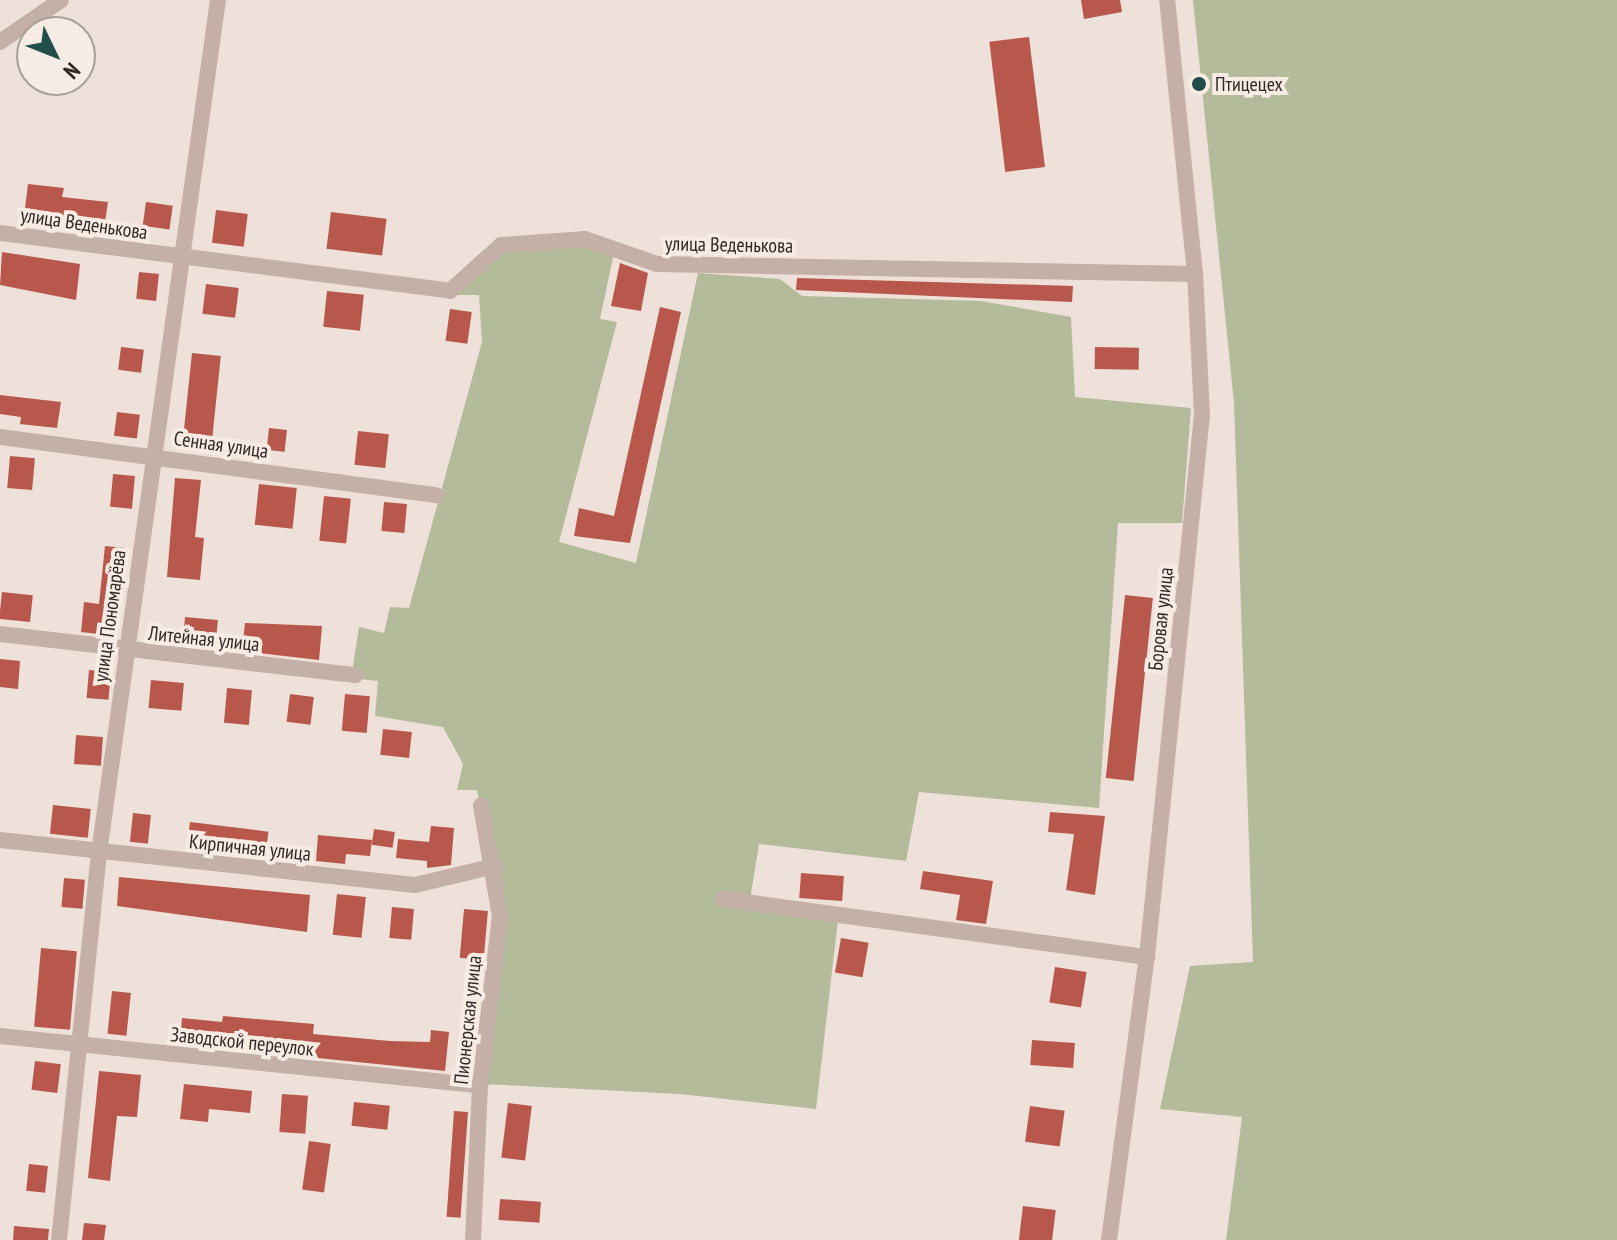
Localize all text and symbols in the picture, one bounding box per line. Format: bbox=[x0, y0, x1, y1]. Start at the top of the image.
north arrow bbox=[16, 16, 96, 96]
text: N bbox=[58, 57, 86, 85]
place label: Птицецех bbox=[1215, 72, 1283, 96]
marker: Птицецех bbox=[1190, 75, 1208, 93]
street label: улица Веденькова bbox=[19, 203, 149, 245]
street label: улица Веденькова bbox=[665, 232, 793, 258]
street label: Сенная улица bbox=[172, 426, 270, 464]
street label: улица Пономарёва bbox=[89, 548, 131, 684]
street label: Боровая улица bbox=[1144, 566, 1178, 672]
street label: Литейная улица bbox=[147, 621, 261, 657]
street label: Кирпичная улица bbox=[188, 830, 312, 866]
street label: Пионерская улица bbox=[449, 954, 487, 1086]
street label: Заводской переулок bbox=[169, 1023, 315, 1061]

